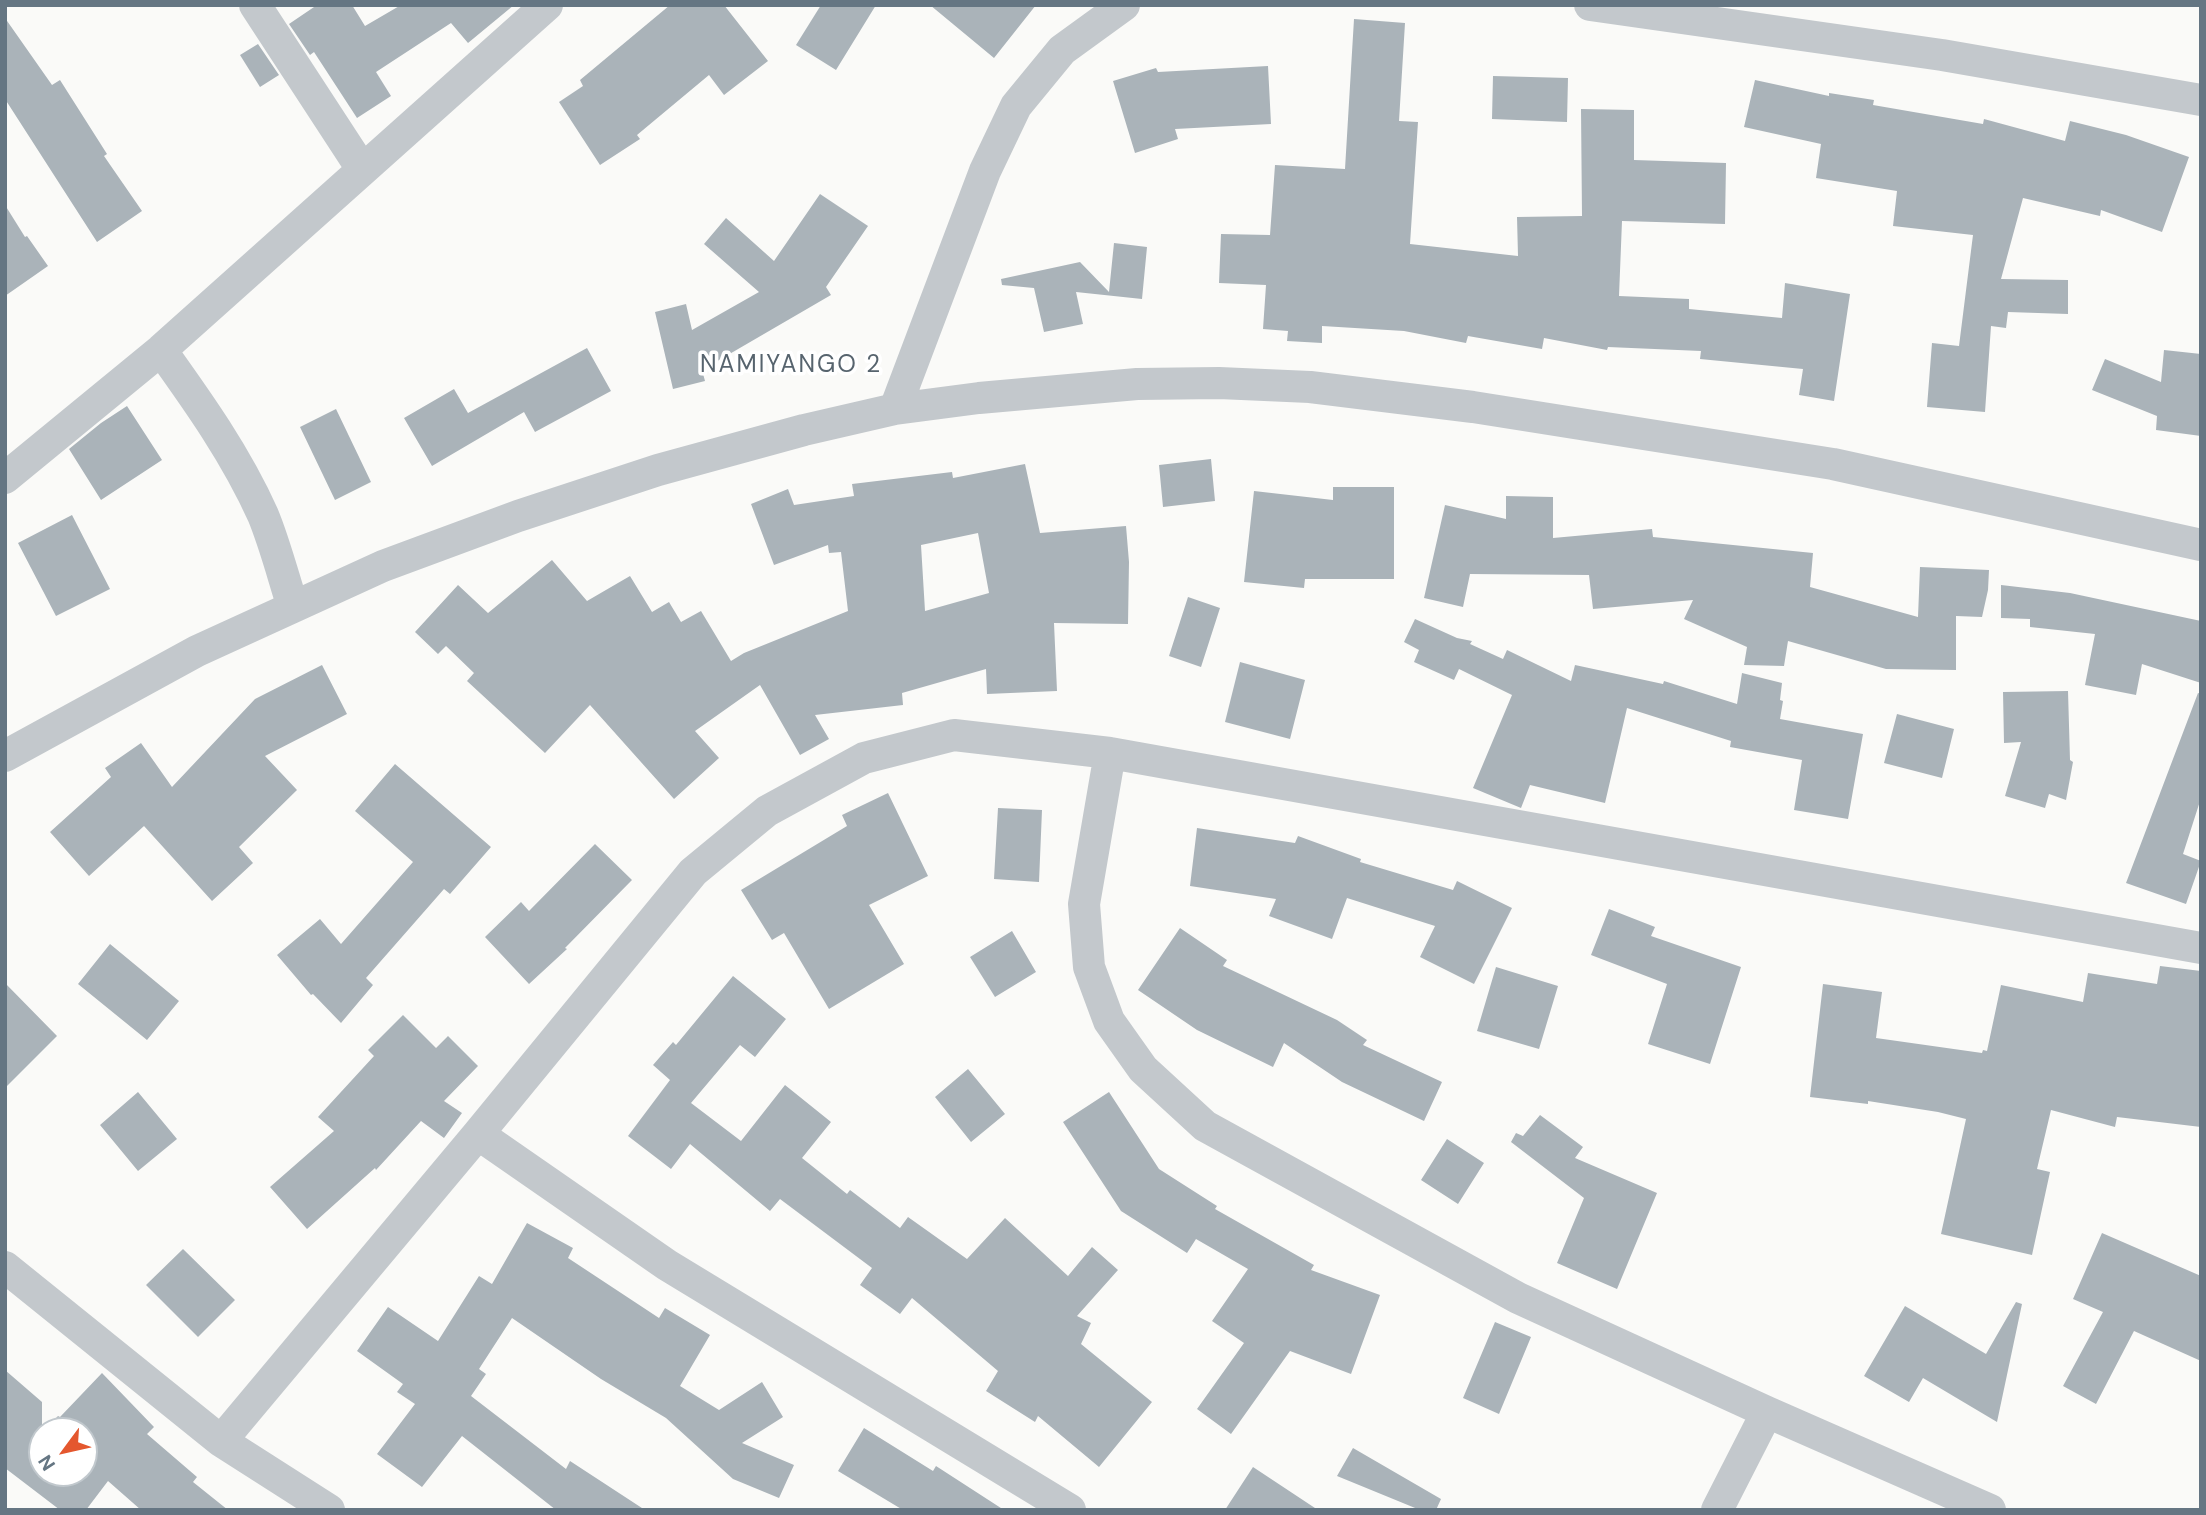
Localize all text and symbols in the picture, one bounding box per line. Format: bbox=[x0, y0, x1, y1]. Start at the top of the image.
district label: NAMIYANGO 2 bbox=[701, 352, 881, 380]
north arrow bbox=[28, 1417, 98, 1487]
text: N bbox=[32, 1450, 61, 1475]

